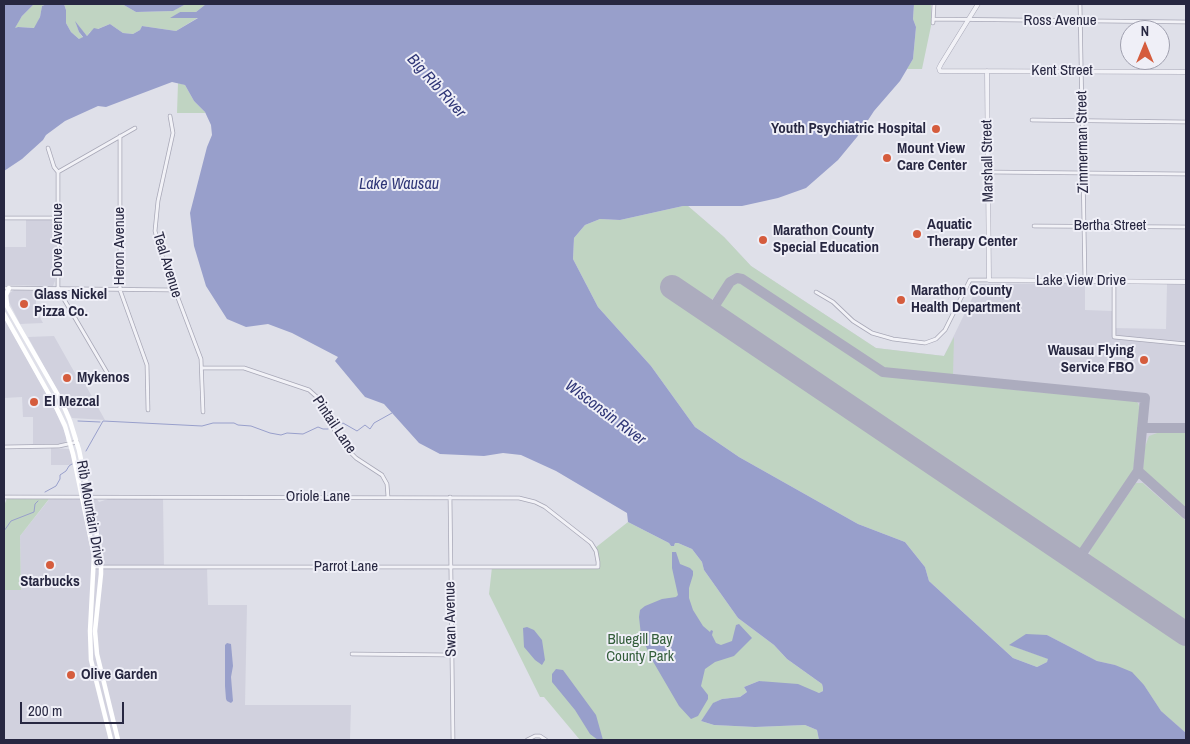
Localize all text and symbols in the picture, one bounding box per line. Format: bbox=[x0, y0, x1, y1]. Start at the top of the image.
street label: Ross Avenue bbox=[1024, 12, 1096, 30]
north arrow bbox=[1120, 20, 1170, 70]
text: N bbox=[1141, 22, 1149, 40]
water label: Big Rib River bbox=[403, 50, 469, 122]
street label: Kent Street bbox=[1031, 62, 1093, 80]
street label: Zimmerman Street bbox=[1073, 91, 1093, 193]
street label: Marshall Street bbox=[978, 119, 998, 203]
place label: Youth Psychiatric Hospital bbox=[771, 120, 926, 138]
marker: Youth Psychiatric Hospital bbox=[930, 123, 942, 135]
place label: Mount View Care Center bbox=[897, 140, 967, 175]
marker: Mount View Care Center bbox=[881, 152, 893, 164]
water label: Lake Wausau bbox=[359, 175, 439, 195]
street label: Dove Avenue bbox=[49, 203, 67, 277]
street label: Heron Avenue bbox=[111, 207, 129, 285]
place label: Aquatic Therapy Center bbox=[927, 216, 1017, 251]
street label: Bertha Street bbox=[1074, 217, 1146, 235]
place label: Marathon County Special Education bbox=[773, 222, 879, 257]
marker: Aquatic Therapy Center bbox=[911, 228, 923, 240]
street label: Teal Avenue bbox=[149, 230, 185, 300]
marker: Marathon County Special Education bbox=[757, 234, 769, 246]
street label: Lake View Drive bbox=[1036, 272, 1126, 290]
place label: Marathon County Health Department bbox=[911, 282, 1020, 317]
place label: Glass Nickel Pizza Co. bbox=[34, 286, 107, 321]
marker: Marathon County Health Department bbox=[895, 294, 907, 306]
marker: Glass Nickel Pizza Co. bbox=[18, 298, 30, 310]
place label: Wausau Flying Service FBO bbox=[1048, 342, 1134, 377]
marker: Wausau Flying Service FBO bbox=[1138, 354, 1150, 366]
place label: Mykenos bbox=[77, 369, 130, 387]
marker: Mykenos bbox=[61, 372, 73, 384]
water label: Wisconsin River bbox=[561, 376, 649, 450]
place label: El Mezcal bbox=[44, 393, 99, 411]
street label: Pintail Lane bbox=[308, 393, 360, 457]
marker: El Mezcal bbox=[28, 396, 40, 408]
street label: Rib Mountain Drive bbox=[72, 459, 108, 567]
street label: Oriole Lane bbox=[286, 488, 350, 506]
street label: Parrot Lane bbox=[314, 558, 378, 576]
marker: Starbucks bbox=[44, 559, 56, 571]
place label: Starbucks bbox=[20, 573, 80, 591]
street label: Swan Avenue bbox=[441, 581, 461, 657]
park label: Bluegill Bay County Park bbox=[606, 631, 674, 666]
place label: Olive Garden bbox=[81, 666, 158, 684]
marker: Olive Garden bbox=[65, 669, 77, 681]
scale bar bbox=[22, 692, 126, 724]
text: 200 m bbox=[28, 700, 62, 721]

